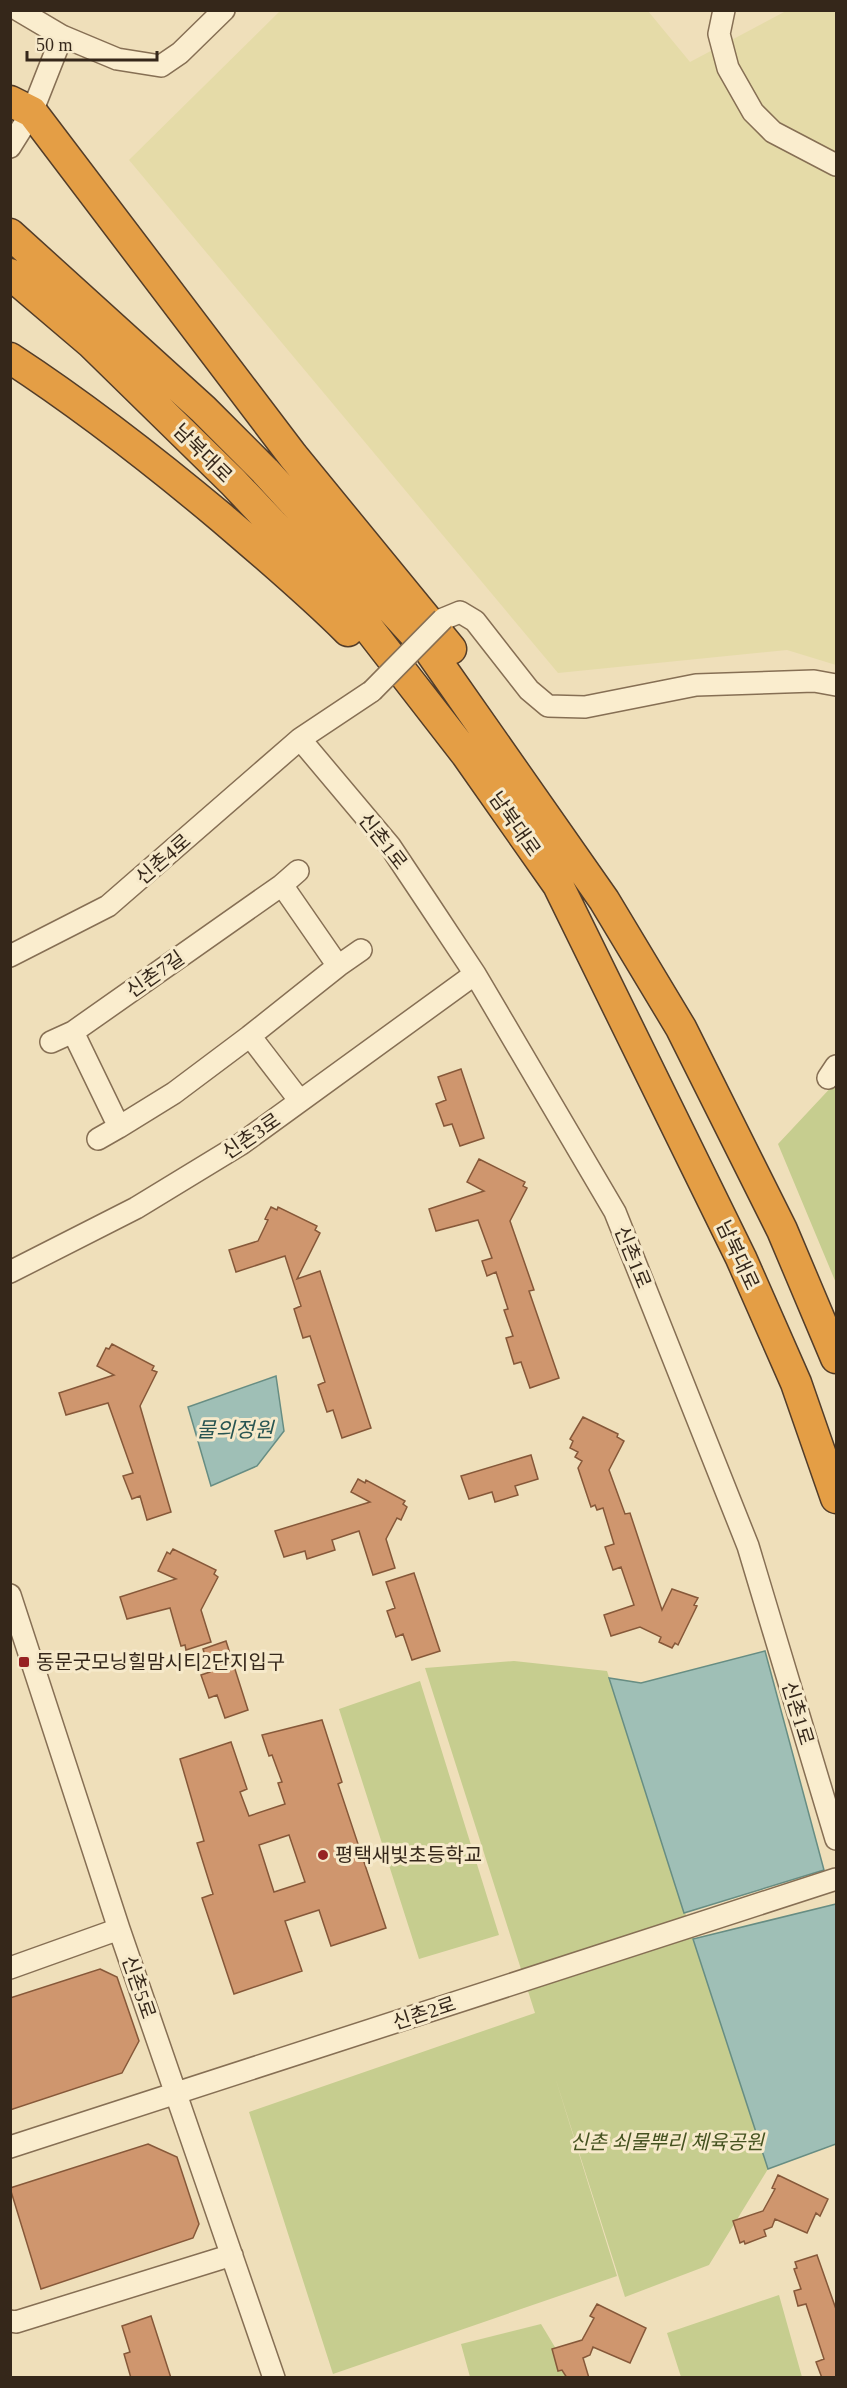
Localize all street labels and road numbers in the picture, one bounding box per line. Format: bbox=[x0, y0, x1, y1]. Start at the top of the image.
street label: 남북대로 bbox=[169, 419, 237, 487]
street label: 남북대로 bbox=[485, 788, 545, 860]
street label: 신촌1로 bbox=[354, 809, 412, 873]
street label: 신촌4로 bbox=[131, 829, 195, 889]
street label: 신촌7길 bbox=[122, 946, 188, 1002]
street label: 신촌3로 bbox=[218, 1109, 284, 1163]
street label: 남북대로 bbox=[712, 1217, 764, 1293]
street label: 신촌1로 bbox=[611, 1223, 655, 1291]
street label: 신촌1로 bbox=[778, 1679, 818, 1747]
street label: 신촌5로 bbox=[118, 1953, 160, 2021]
street label: 신촌2로 bbox=[390, 1992, 458, 2034]

